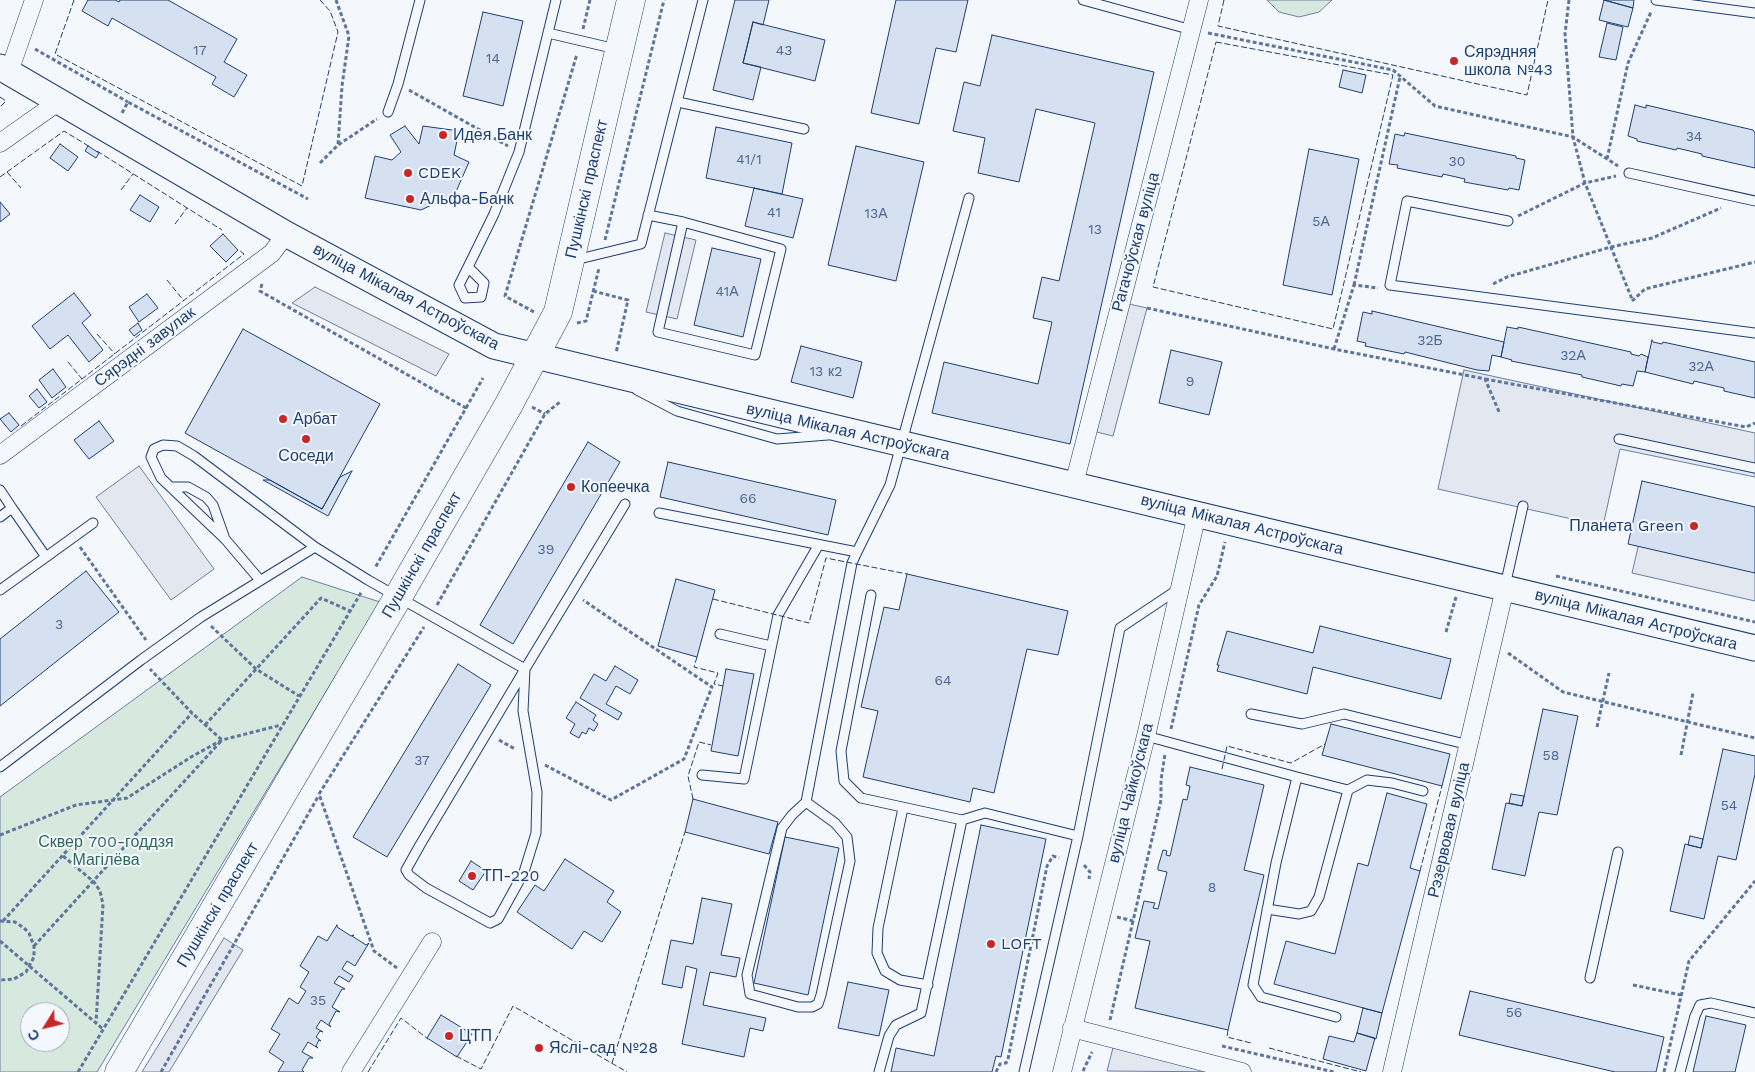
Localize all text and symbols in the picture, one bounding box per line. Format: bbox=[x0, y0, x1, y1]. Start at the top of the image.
place label: Сярэдняя школа №43 bbox=[1464, 42, 1553, 80]
house number: 17 bbox=[193, 43, 207, 59]
house number: 43 bbox=[776, 43, 792, 59]
house number: 14 bbox=[486, 51, 500, 67]
marker: Сярэдняя школа №43 bbox=[1448, 55, 1460, 67]
street label: Пушкінскі праспект bbox=[562, 118, 612, 260]
place label: Идея Банк bbox=[453, 125, 532, 145]
marker: Идея Банк bbox=[437, 129, 449, 141]
house number: 34 bbox=[1686, 129, 1702, 145]
house number: 41/1 bbox=[736, 152, 762, 168]
house number: 30 bbox=[1449, 154, 1465, 170]
place label: CDEK bbox=[418, 163, 461, 183]
marker: CDEK bbox=[402, 167, 414, 179]
street label: Рагачоўская вуліца bbox=[1108, 170, 1164, 314]
place label: Альфа-Банк bbox=[420, 189, 514, 209]
marker: Альфа-Банк bbox=[404, 193, 416, 205]
house number: 41 bbox=[767, 205, 781, 221]
house number: 13А bbox=[865, 206, 887, 222]
house number: 5А bbox=[1312, 214, 1330, 230]
house number: 13 bbox=[1088, 222, 1102, 238]
street label: вуліца Мікалая Астроўскага bbox=[310, 240, 502, 354]
house number: 41А bbox=[715, 284, 739, 300]
street label: Сярэдні завулак bbox=[91, 303, 199, 391]
house number: 32Б bbox=[1417, 333, 1443, 349]
house number: 32А bbox=[1560, 348, 1586, 364]
house number: 32А bbox=[1688, 359, 1714, 375]
house number: 13 к2 bbox=[810, 364, 842, 380]
house number: 9 bbox=[1186, 374, 1194, 390]
street label: вуліца Мікалая Астроўскага bbox=[744, 399, 952, 465]
place label: Арбат bbox=[293, 409, 337, 429]
marker: Арбат bbox=[277, 413, 289, 425]
marker: Соседи bbox=[300, 433, 312, 445]
place label: Соседи bbox=[278, 446, 334, 466]
place label: Копеечка bbox=[581, 477, 650, 497]
marker: Копеечка bbox=[565, 481, 577, 493]
street label: Пушкінскі праспект bbox=[378, 489, 466, 621]
house number: 66 bbox=[739, 491, 757, 507]
street label: вуліца Мікалая Астроўскага bbox=[1139, 491, 1345, 559]
place label: Планета Green bbox=[1569, 516, 1684, 536]
marker: Планета Green bbox=[1688, 520, 1700, 532]
house number: 39 bbox=[538, 542, 554, 558]
street label: вуліца Мікалая Астроўскага bbox=[1533, 586, 1739, 654]
house number: 3 bbox=[55, 617, 63, 633]
house number: 64 bbox=[934, 673, 952, 689]
street label: вуліца Чайкоўскага bbox=[1104, 721, 1158, 865]
house number: 58 bbox=[1543, 748, 1559, 764]
house number: 37 bbox=[414, 753, 430, 769]
street label: Рэзервовая вуліца bbox=[1424, 760, 1474, 900]
house number: 54 bbox=[1721, 798, 1737, 814]
park label: Сквер 700-годдзя Магілёва bbox=[38, 832, 174, 870]
street label: Пушкінскі праспект bbox=[173, 839, 263, 971]
place label: ТП-220 bbox=[482, 866, 539, 886]
marker: ТП-220 bbox=[466, 870, 478, 882]
house number: 8 bbox=[1208, 880, 1216, 896]
place label: LOFT bbox=[1001, 934, 1042, 954]
marker: LOFT bbox=[985, 938, 997, 950]
house number: 35 bbox=[310, 993, 326, 1009]
north arrow bbox=[20, 1002, 70, 1052]
house number: 56 bbox=[1506, 1005, 1522, 1021]
text: С bbox=[24, 1026, 43, 1044]
place label: ЦТП bbox=[459, 1026, 492, 1046]
marker: ЦТП bbox=[443, 1030, 455, 1042]
place label: Яслі-сад №28 bbox=[549, 1038, 658, 1058]
marker: Яслі-сад №28 bbox=[533, 1042, 545, 1054]

